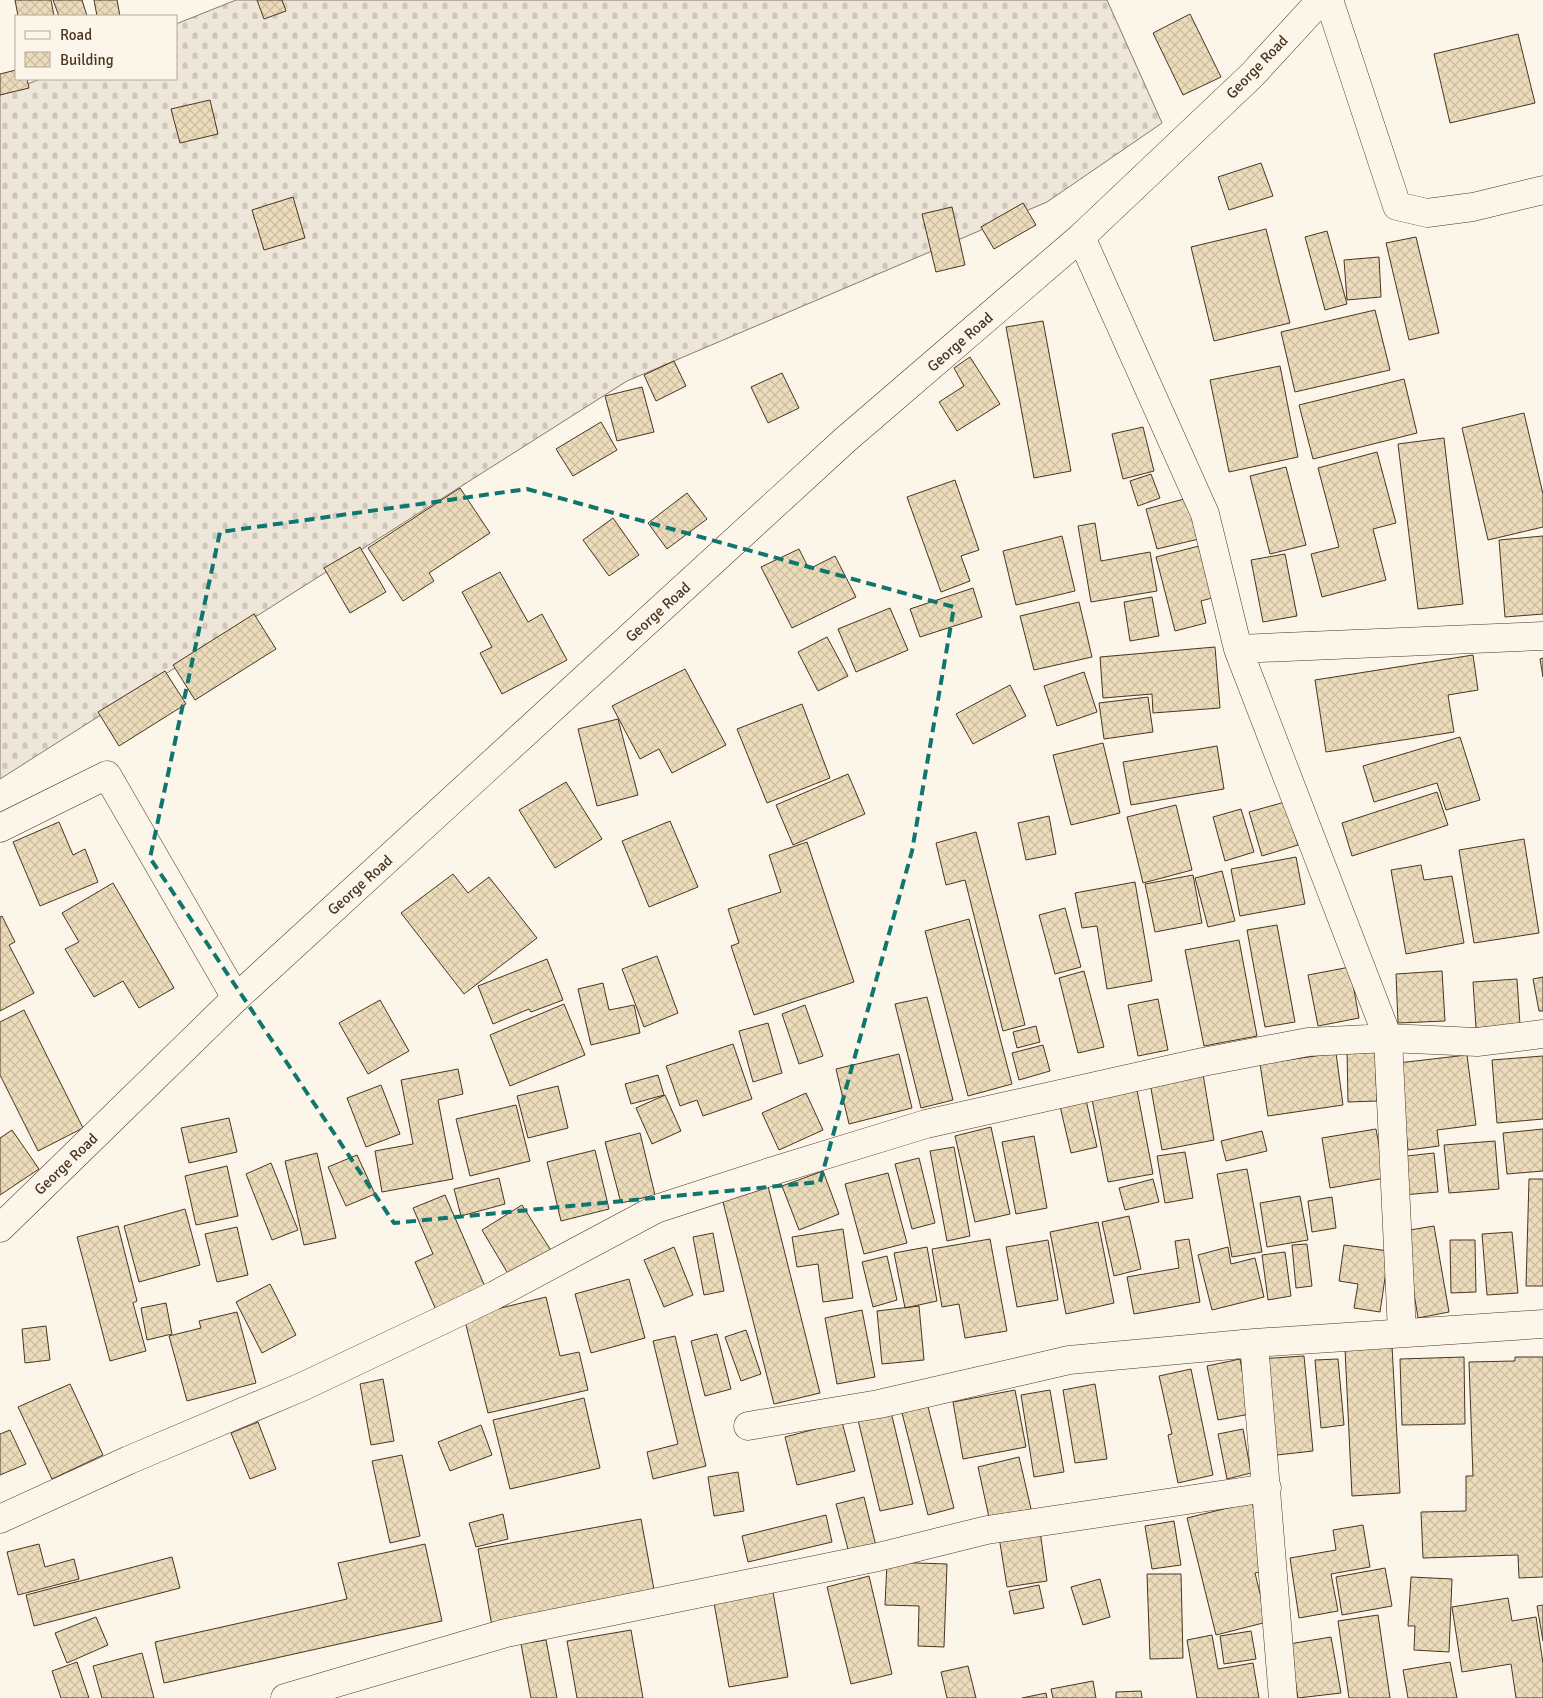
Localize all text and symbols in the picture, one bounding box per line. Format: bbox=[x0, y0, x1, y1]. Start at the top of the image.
legend bbox=[15, 15, 178, 80]
text: Road bbox=[60, 26, 92, 44]
street label: George Road bbox=[1222, 32, 1292, 102]
text: Building bbox=[60, 51, 114, 69]
street label: George Road bbox=[923, 309, 997, 375]
street label: George Road bbox=[622, 578, 694, 646]
street label: George Road bbox=[324, 851, 396, 919]
street label: George Road bbox=[31, 1129, 101, 1199]

